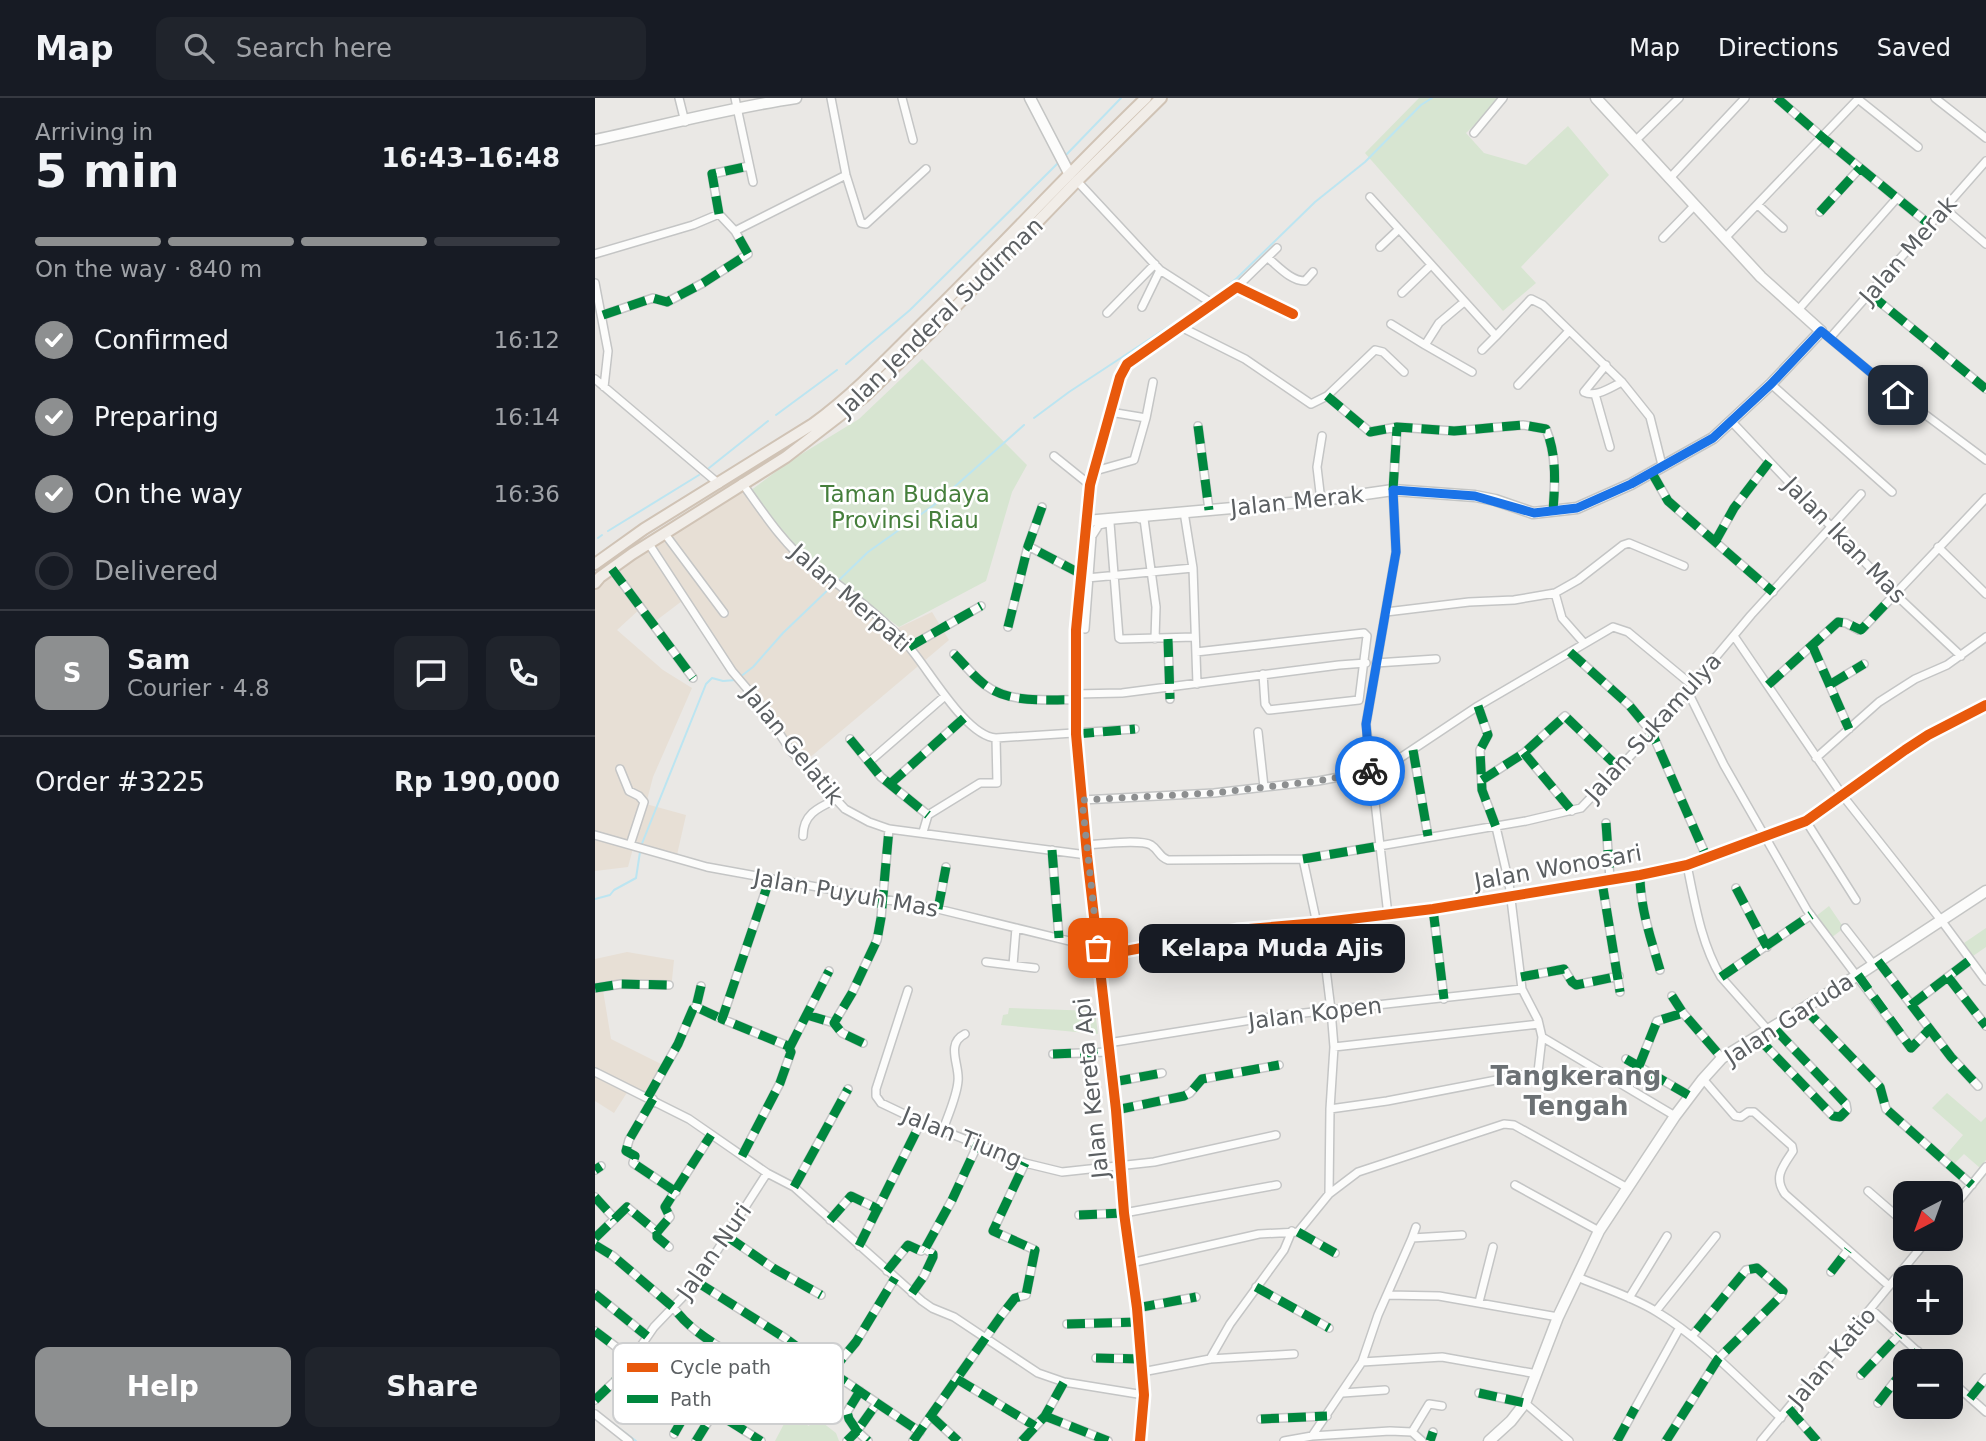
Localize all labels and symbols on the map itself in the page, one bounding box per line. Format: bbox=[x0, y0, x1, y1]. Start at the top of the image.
street label: Jalan Merak bbox=[1853, 190, 1962, 311]
street label: Jalan Jenderal Sudirman bbox=[831, 212, 1048, 423]
pin bbox=[1868, 365, 1928, 425]
street label: Jalan Ikan Mas bbox=[1777, 470, 1912, 608]
park label: Taman Budaya Provinsi Riau bbox=[819, 481, 990, 533]
street label: Jalan Merak bbox=[1227, 481, 1366, 521]
street label: Jalan Merpati bbox=[784, 537, 916, 657]
street label: Jalan Sukamulya bbox=[1578, 648, 1726, 808]
street label: Jalan Gelatik bbox=[736, 679, 849, 810]
courier bbox=[1335, 736, 1405, 806]
street label: Jalan Wonosari bbox=[1470, 839, 1644, 895]
street label: Jalan Puyuh Mas bbox=[750, 864, 940, 922]
pin bbox=[1068, 918, 1128, 978]
callout: Kelapa Muda Ajis bbox=[1140, 924, 1406, 972]
street label: Jalan Garuda bbox=[1718, 968, 1858, 1071]
street label: Jalan Kopen bbox=[1245, 992, 1383, 1034]
street label: Jalan Kereta Api bbox=[1069, 996, 1114, 1182]
district label: Tangkerang Tengah bbox=[1491, 1061, 1661, 1121]
street label: Jalan Tiung bbox=[897, 1100, 1026, 1173]
north arrow bbox=[1893, 1181, 1963, 1251]
street label: Jalan Nuri bbox=[670, 1198, 756, 1306]
street label: Jalan Katio bbox=[1782, 1302, 1881, 1413]
legend bbox=[613, 1343, 843, 1424]
text: Cycle path bbox=[670, 1356, 771, 1378]
text: Path bbox=[670, 1388, 712, 1410]

